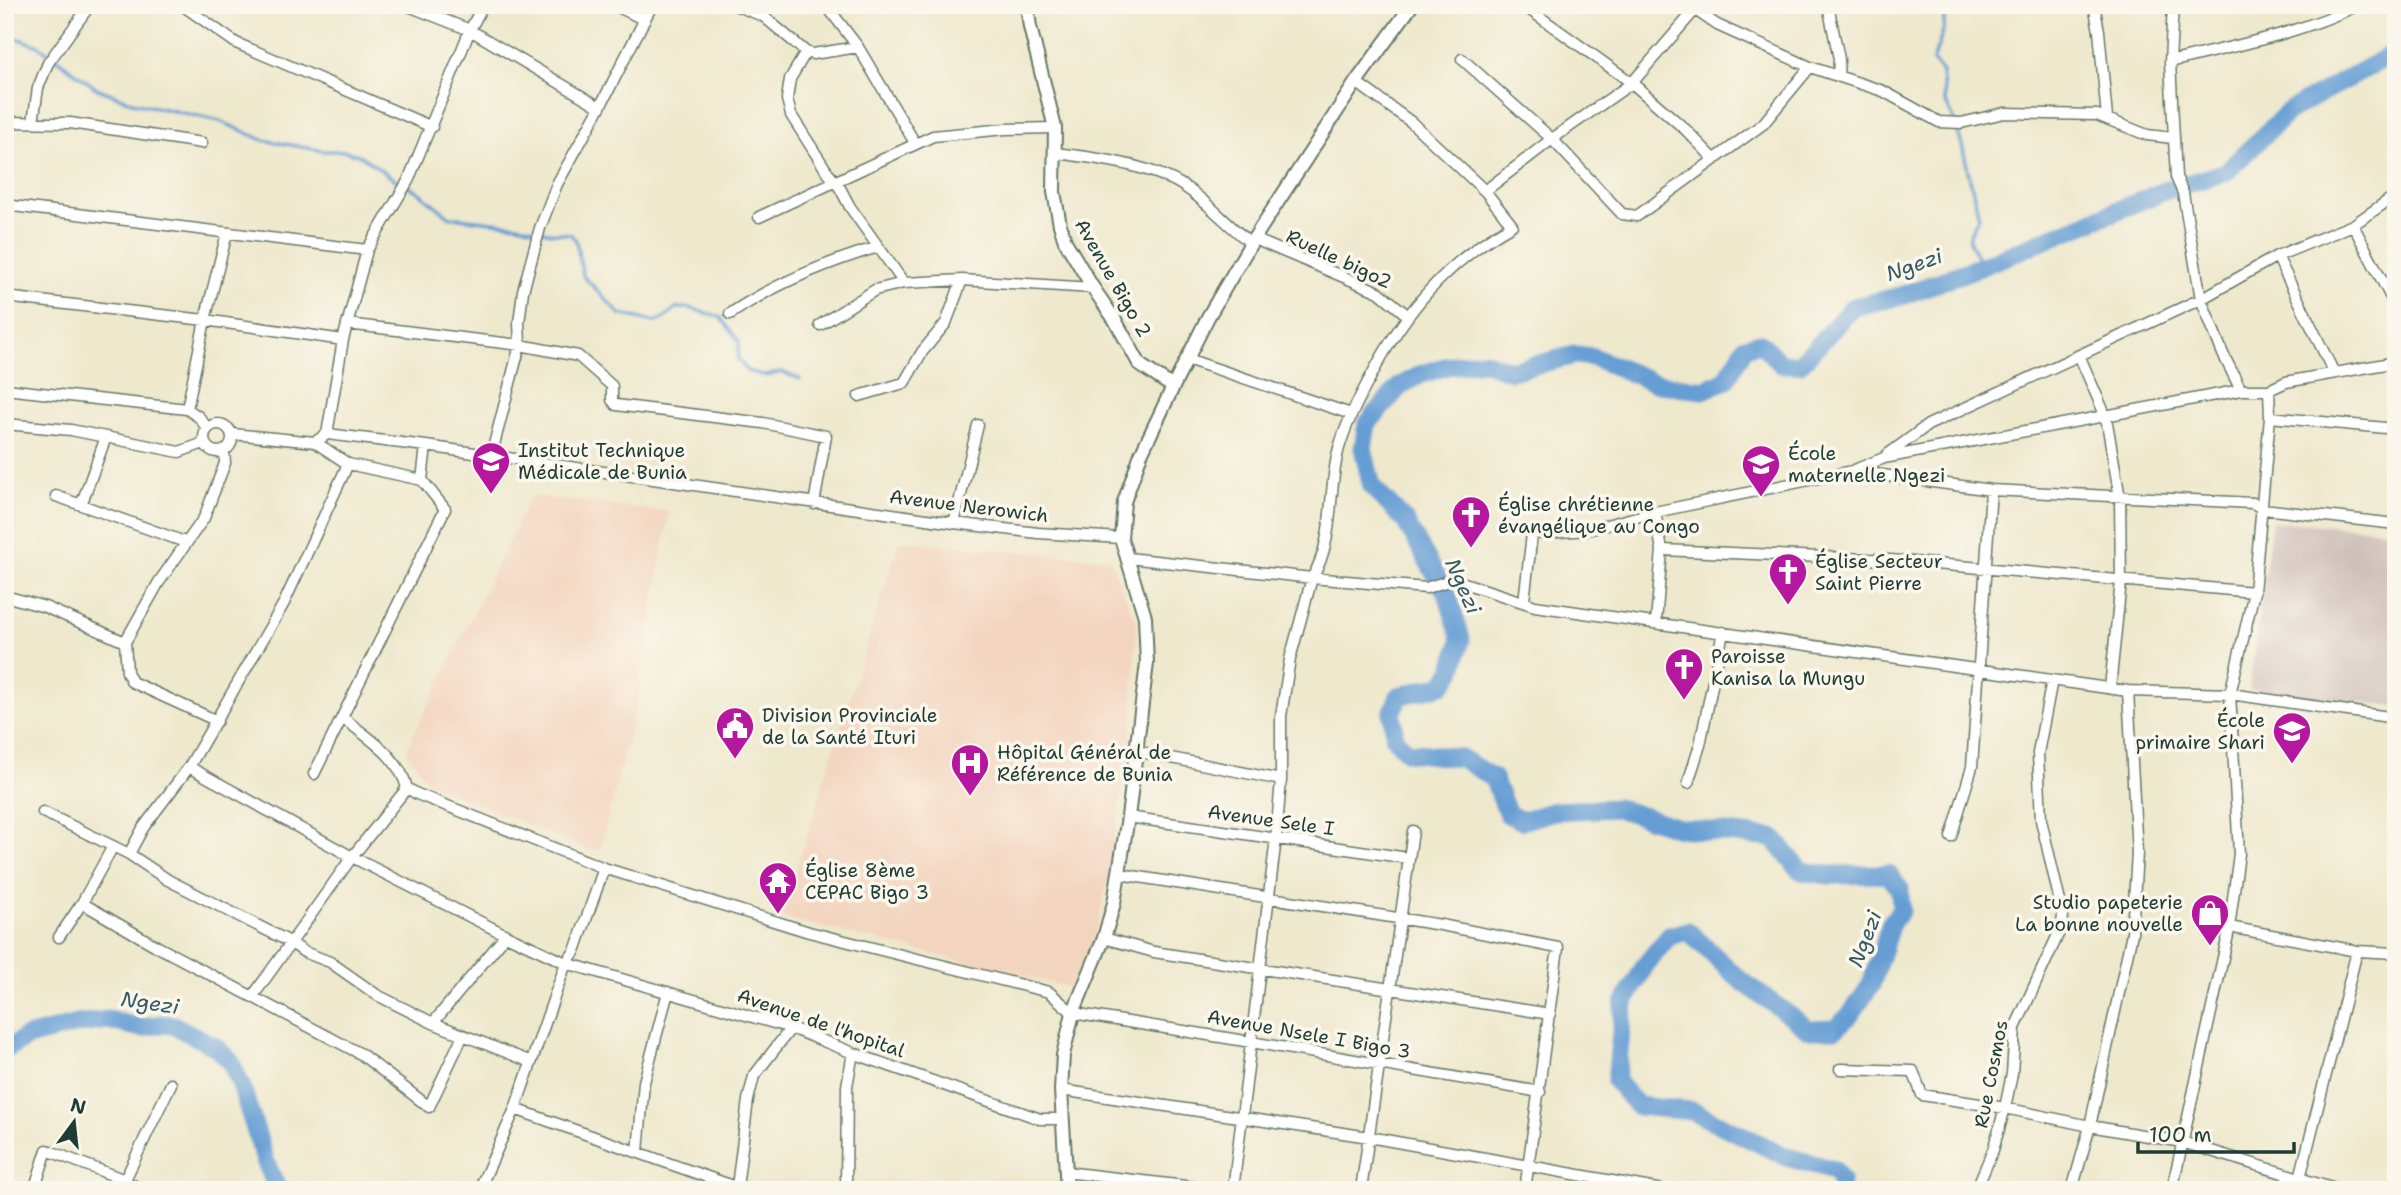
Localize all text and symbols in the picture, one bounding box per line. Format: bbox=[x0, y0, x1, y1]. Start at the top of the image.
street label: Avenue Bigo 2 bbox=[1069, 214, 1157, 342]
street label: Ruelle bigo2 bbox=[1282, 224, 1396, 294]
water label: Ngezi bbox=[1882, 242, 1947, 288]
place label: Institut Technique Médicale de Bunia bbox=[518, 438, 687, 485]
school or university icon: Institut Technique Médicale de Bunia bbox=[470, 440, 512, 495]
place label: École maternelle Ngezi bbox=[1788, 440, 1946, 488]
school or university icon: École maternelle Ngezi bbox=[1740, 443, 1782, 498]
street label: Avenue Nerowich bbox=[888, 484, 1050, 528]
place label: Église chrétienne évangélique au Congo bbox=[1498, 491, 1700, 539]
church icon: Église chrétienne évangélique au Congo bbox=[1450, 494, 1492, 549]
place label: Église Secteur Saint Pierre bbox=[1815, 548, 1943, 596]
church icon: Église Secteur Saint Pierre bbox=[1767, 551, 1809, 606]
water label: Ngezi bbox=[1438, 554, 1488, 619]
place label: Paroisse Kanisa la Mungu bbox=[1711, 644, 1865, 691]
church icon: Paroisse Kanisa la Mungu bbox=[1663, 646, 1705, 701]
place label: Division Provinciale de la Santé Ituri bbox=[762, 703, 938, 750]
public building icon: Division Provinciale de la Santé Ituri bbox=[714, 705, 756, 760]
place label: École primaire Shari bbox=[2135, 707, 2265, 755]
school or university icon: École primaire Shari bbox=[2271, 710, 2313, 765]
place label: Hôpital Général de Référence de Bunia bbox=[997, 740, 1173, 787]
hospital icon: Hôpital Général de Référence de Bunia bbox=[949, 742, 991, 797]
street label: Avenue Sele I bbox=[1206, 799, 1336, 841]
place label: Église 8ème CEPAC Bigo 3 bbox=[805, 857, 929, 905]
temple icon: Église 8ème CEPAC Bigo 3 bbox=[757, 860, 799, 915]
place label: Studio papeterie La bonne nouvelle bbox=[2015, 890, 2183, 937]
shop icon: Studio papeterie La bonne nouvelle bbox=[2189, 892, 2231, 947]
water label: Ngezi bbox=[1841, 906, 1889, 971]
street label: Avenue de l'hopital bbox=[734, 983, 908, 1063]
water label: Ngezi bbox=[119, 985, 182, 1021]
street label: Avenue Nsele I Bigo 3 bbox=[1205, 1004, 1413, 1064]
street label: Rue Cosmos bbox=[1968, 1018, 2014, 1130]
north arrow bbox=[38, 1086, 108, 1156]
text: N bbox=[68, 1092, 89, 1120]
scale bar bbox=[2138, 1111, 2294, 1155]
text: 100 m bbox=[2149, 1121, 2212, 1149]

